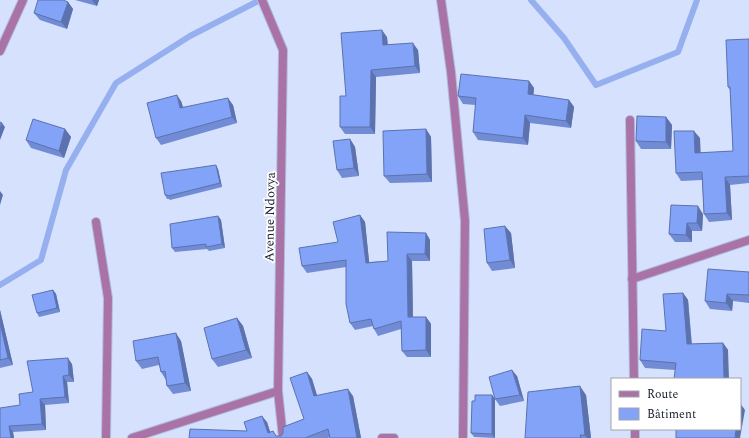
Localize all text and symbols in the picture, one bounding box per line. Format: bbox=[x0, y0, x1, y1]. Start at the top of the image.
street label: Avenue Ndovya bbox=[259, 171, 281, 262]
legend bbox=[611, 378, 741, 430]
text: Route bbox=[647, 385, 678, 404]
text: Bâtiment bbox=[647, 405, 696, 424]

